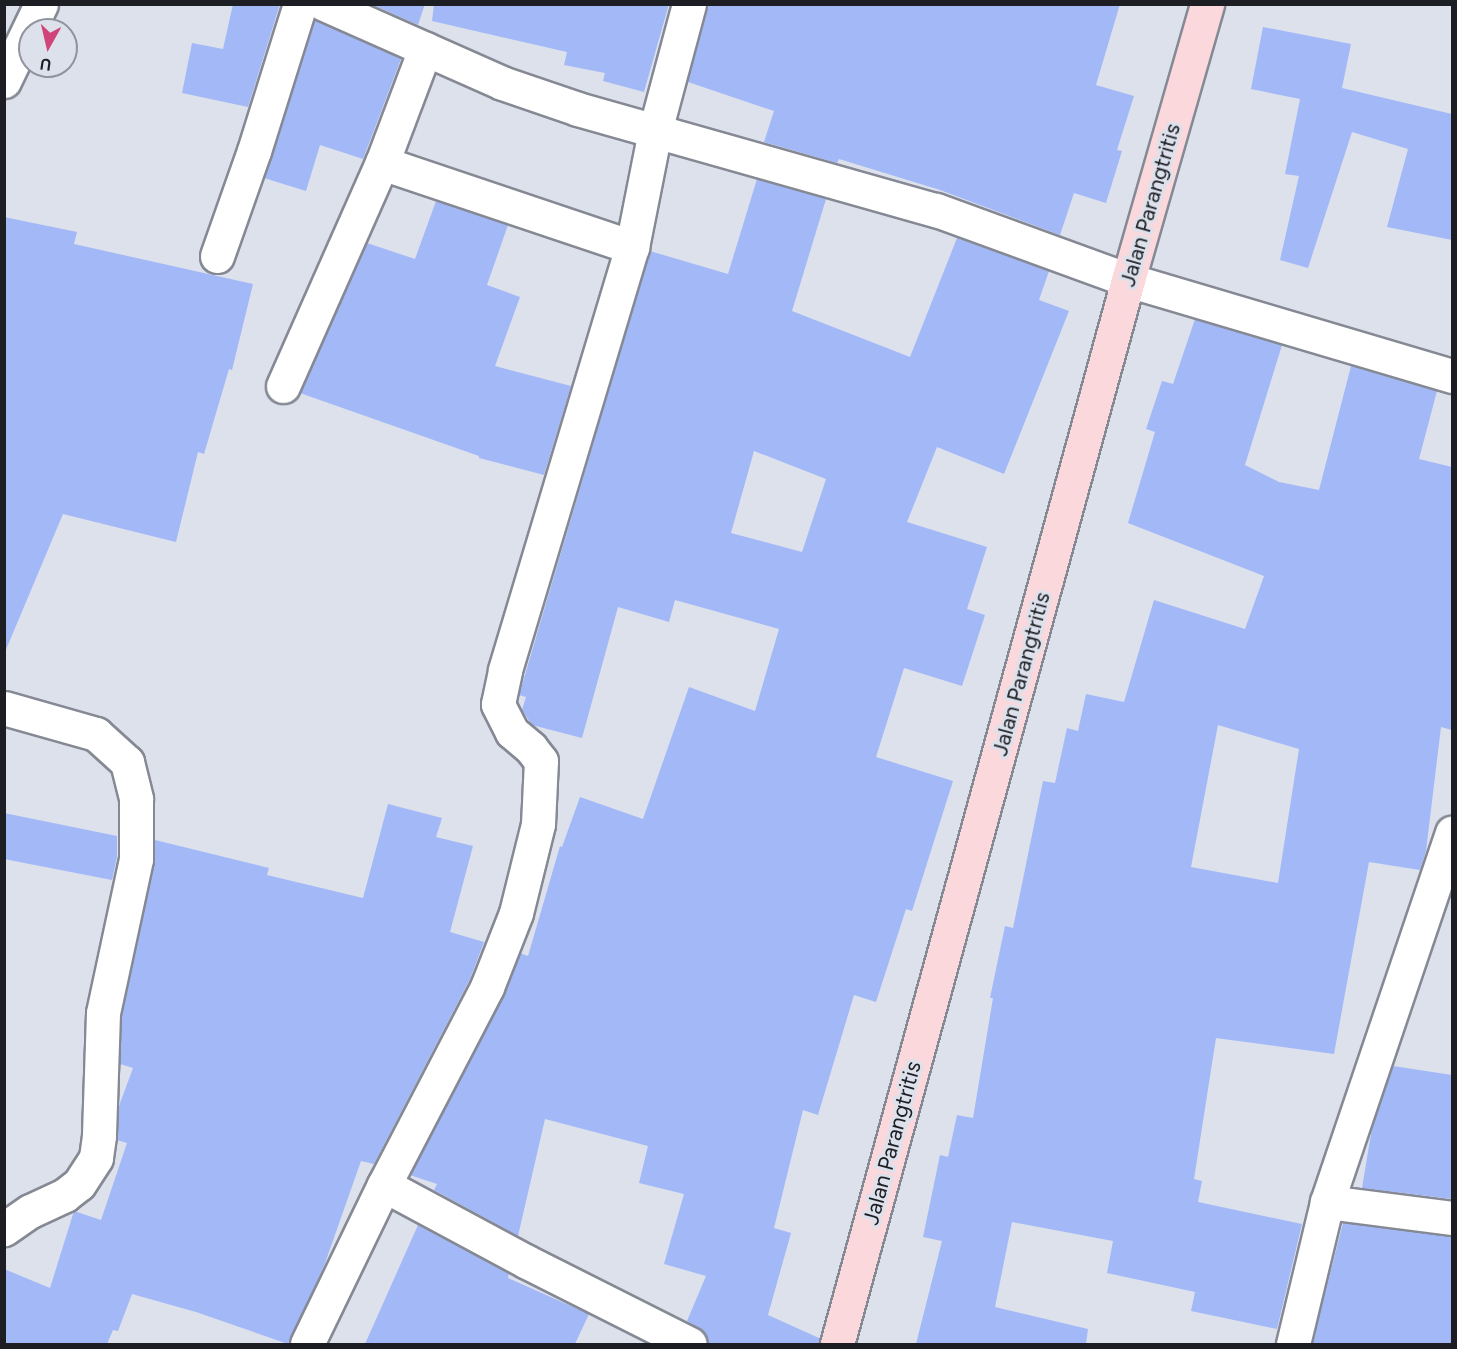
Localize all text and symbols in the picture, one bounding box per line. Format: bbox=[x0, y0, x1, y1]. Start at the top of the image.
north arrow bbox=[18, 18, 78, 78]
text: U bbox=[39, 54, 53, 75]
street label: Jalan Parangtritis bbox=[1114, 120, 1186, 290]
street label: Jalan Parangtritis bbox=[986, 589, 1056, 759]
street label: Jalan Parangtritis bbox=[857, 1058, 927, 1228]

